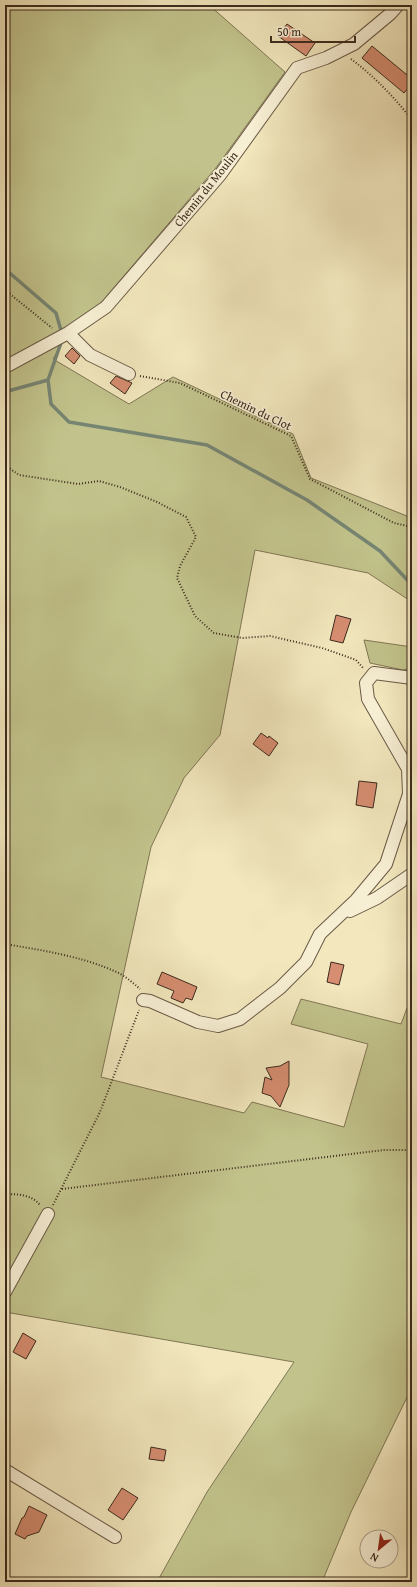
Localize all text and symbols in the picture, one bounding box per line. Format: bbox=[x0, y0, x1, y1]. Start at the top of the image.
scale bar bbox=[271, 18, 355, 44]
text: 50 m bbox=[277, 23, 301, 40]
street label: Chemin du Moulin bbox=[170, 147, 242, 230]
street label: Chemin du Clot bbox=[218, 385, 295, 434]
north arrow bbox=[359, 1529, 399, 1569]
text: N bbox=[366, 1549, 381, 1567]

